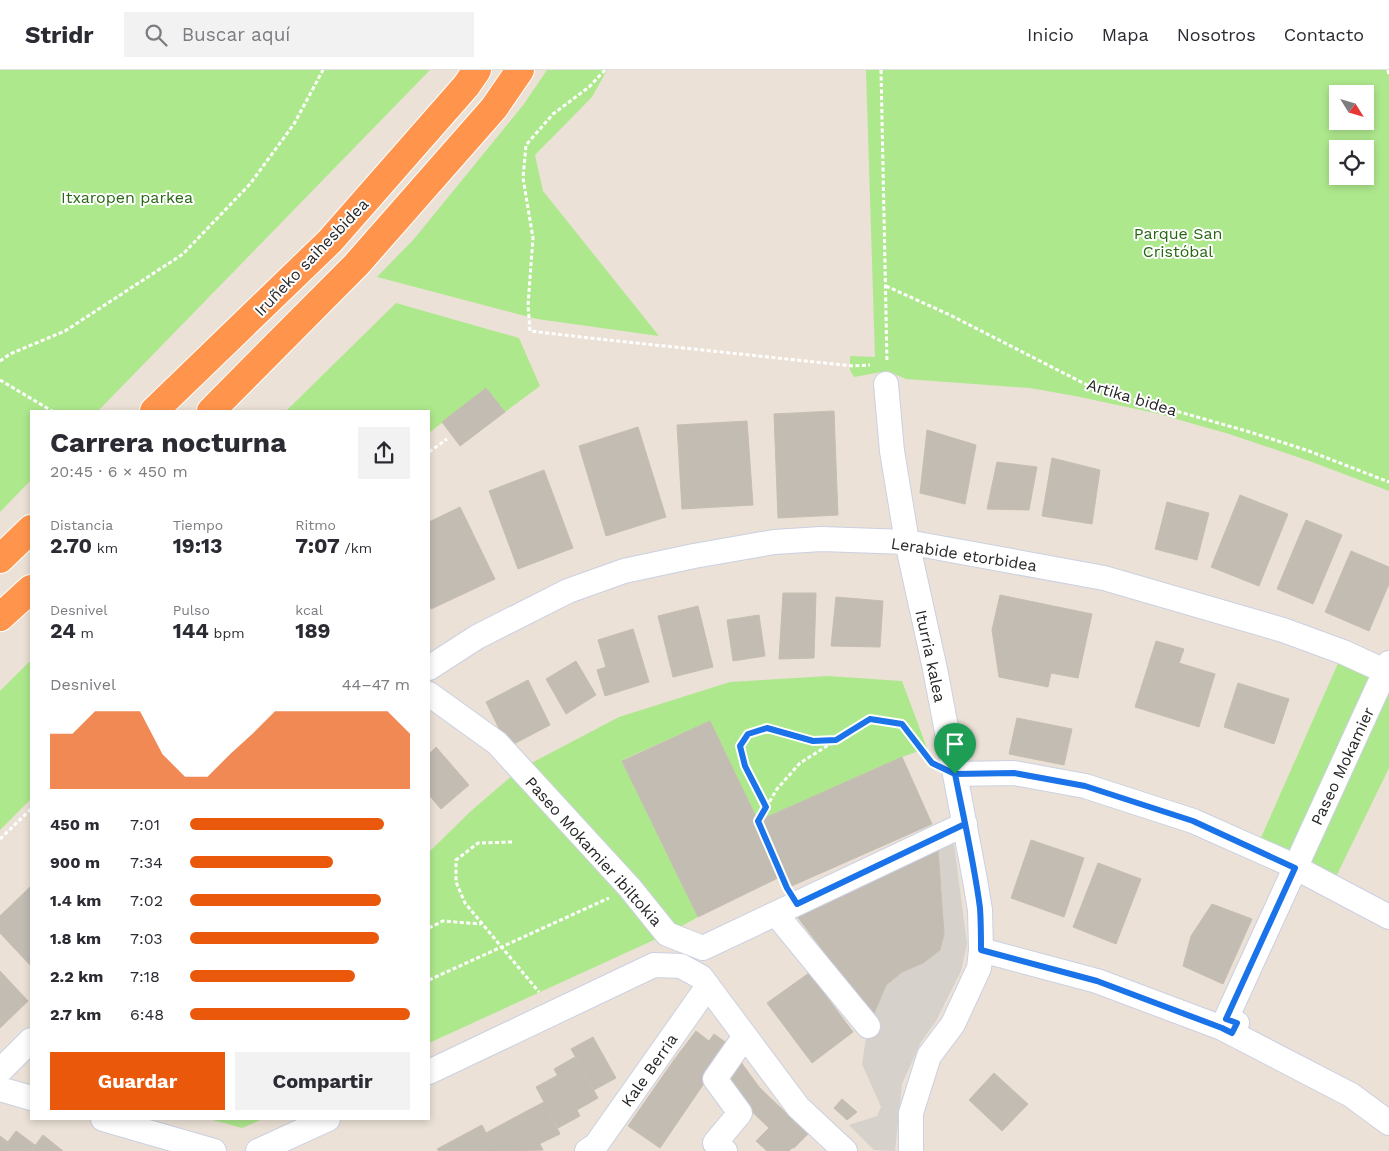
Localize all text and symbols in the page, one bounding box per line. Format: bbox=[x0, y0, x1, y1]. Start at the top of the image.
search box bbox=[124, 12, 474, 57]
text: Stridr bbox=[25, 21, 94, 49]
icon: search bbox=[142, 21, 170, 49]
text: Buscar aquí bbox=[182, 23, 290, 46]
text: Inicio bbox=[1027, 24, 1074, 45]
text: Mapa bbox=[1102, 24, 1149, 45]
text: Nosotros bbox=[1177, 24, 1256, 45]
text: Contacto bbox=[1284, 24, 1364, 45]
north arrow bbox=[1329, 85, 1374, 130]
map controls bbox=[1329, 85, 1374, 185]
button: locate bbox=[1329, 140, 1374, 185]
park label: Itxaropen parkea bbox=[61, 188, 193, 207]
street label: Iruñeko saihesbidea bbox=[250, 195, 372, 320]
park label: Parque San Cristóbal bbox=[1134, 224, 1222, 261]
street label: Artika bidea bbox=[1084, 375, 1179, 420]
text: Carrera nocturna bbox=[50, 426, 286, 459]
button: share bbox=[358, 427, 410, 479]
text: 20:45 · 6 × 450 m bbox=[50, 462, 188, 481]
text: Distancia bbox=[50, 517, 113, 533]
text: Tiempo bbox=[173, 517, 223, 533]
text: Ritmo bbox=[295, 517, 336, 533]
text: 2.70 bbox=[50, 533, 92, 558]
text: 19:13 bbox=[173, 533, 223, 558]
text: 7:07 bbox=[295, 533, 340, 558]
street label: Lerabide etorbidea bbox=[890, 534, 1038, 575]
text: km bbox=[92, 540, 118, 556]
text: /km bbox=[340, 540, 372, 556]
text: Desnivel bbox=[50, 602, 108, 618]
text: Pulso bbox=[173, 602, 210, 618]
text: kcal bbox=[295, 602, 323, 618]
street label: Iturria kalea bbox=[911, 608, 950, 704]
text: 24 bbox=[50, 618, 76, 643]
text: 144 bbox=[173, 618, 209, 643]
text: 189 bbox=[295, 618, 330, 643]
text: m bbox=[76, 625, 94, 641]
text: bpm bbox=[209, 625, 245, 641]
text: Desnivel bbox=[50, 675, 116, 694]
text: 44–47 m bbox=[342, 675, 410, 694]
street label: Paseo Mokamier bbox=[1307, 704, 1378, 828]
pin bbox=[934, 723, 976, 774]
icon: arrive bbox=[941, 730, 969, 758]
street label: Paseo Mokamier ibiltokia bbox=[521, 773, 666, 930]
text: 450 m bbox=[50, 815, 100, 834]
text: 7:01 bbox=[130, 815, 160, 834]
text: 900 m bbox=[50, 853, 100, 872]
text: 7:34 bbox=[130, 853, 163, 872]
text: 1.4 km bbox=[50, 891, 101, 910]
text: 7:02 bbox=[130, 891, 163, 910]
text: 1.8 km bbox=[50, 929, 101, 948]
text: 7:03 bbox=[130, 929, 163, 948]
text: 2.2 km bbox=[50, 967, 103, 986]
text: 7:18 bbox=[130, 967, 160, 986]
text: 2.7 km bbox=[50, 1005, 101, 1024]
text: 6:48 bbox=[130, 1005, 164, 1024]
street label: Kale Berria bbox=[617, 1030, 682, 1111]
button: Guardar bbox=[50, 1052, 225, 1110]
button: Compartir bbox=[235, 1052, 410, 1110]

